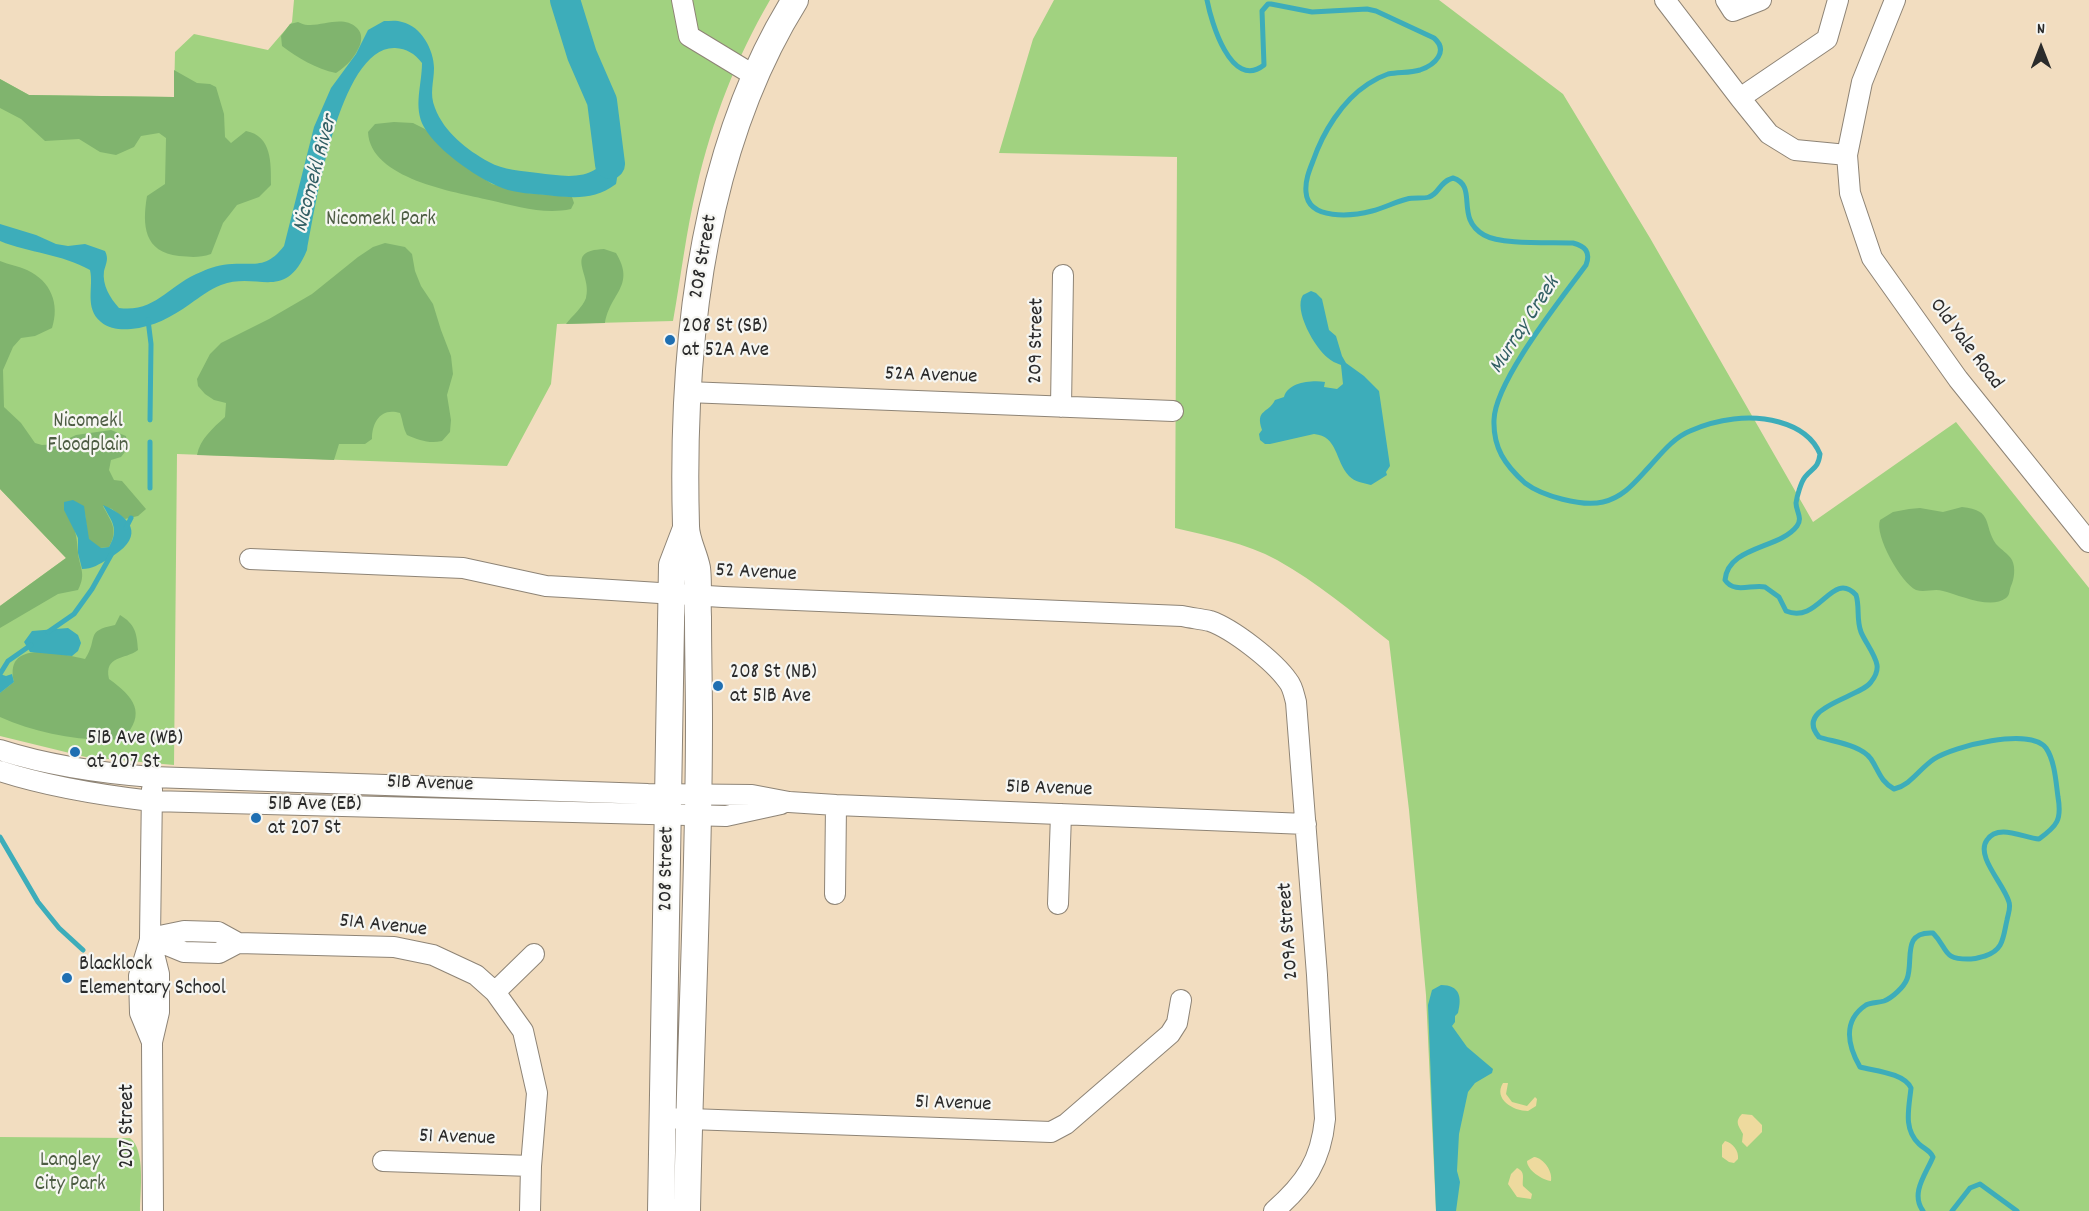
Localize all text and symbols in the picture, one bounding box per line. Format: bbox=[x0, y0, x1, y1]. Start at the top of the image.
north arrow bbox=[2011, 18, 2071, 78]
text: N bbox=[2037, 18, 2045, 41]
water label: Nicomekl River bbox=[289, 113, 345, 235]
park label: Nicomekl Park bbox=[326, 208, 436, 234]
street label: 208 Street bbox=[685, 213, 725, 301]
water label: Murray Creek bbox=[1485, 273, 1567, 379]
street label: Old Yale Road bbox=[1923, 294, 2007, 396]
street label: 209 Street bbox=[1025, 298, 1051, 384]
place label: 208 St (SB) at 52A Ave bbox=[682, 315, 769, 365]
marker: 208 St (SB) at 52A Ave bbox=[663, 333, 677, 347]
street label: 52A Avenue bbox=[884, 363, 978, 391]
park label: Nicomekl Floodplain bbox=[48, 410, 128, 460]
street label: 52 Avenue bbox=[715, 559, 797, 589]
place label: 208 St (NB) at 51B Ave bbox=[730, 661, 816, 711]
marker: 208 St (NB) at 51B Ave bbox=[711, 679, 725, 693]
place label: 51B Ave (WB) at 207 St bbox=[87, 727, 183, 777]
marker: 51B Ave (WB) at 207 St bbox=[68, 745, 82, 759]
street label: 51B Avenue bbox=[386, 771, 474, 799]
street label: 51B Avenue bbox=[1005, 776, 1093, 804]
place label: 51B Ave (EB) at 207 St bbox=[268, 793, 361, 843]
marker: 51B Ave (EB) at 207 St bbox=[249, 811, 263, 825]
street label: 208 Street bbox=[655, 826, 681, 912]
street label: 209A Street bbox=[1274, 881, 1306, 981]
street label: 51A Avenue bbox=[338, 910, 428, 944]
place label: Blacklock Elementary School bbox=[79, 953, 226, 1003]
marker: Blacklock Elementary School bbox=[60, 971, 74, 985]
street label: 207 Street bbox=[116, 1084, 142, 1168]
street label: 51 Avenue bbox=[914, 1091, 992, 1119]
street label: 51 Avenue bbox=[418, 1125, 496, 1153]
park label: Langley City Park bbox=[34, 1149, 106, 1199]

